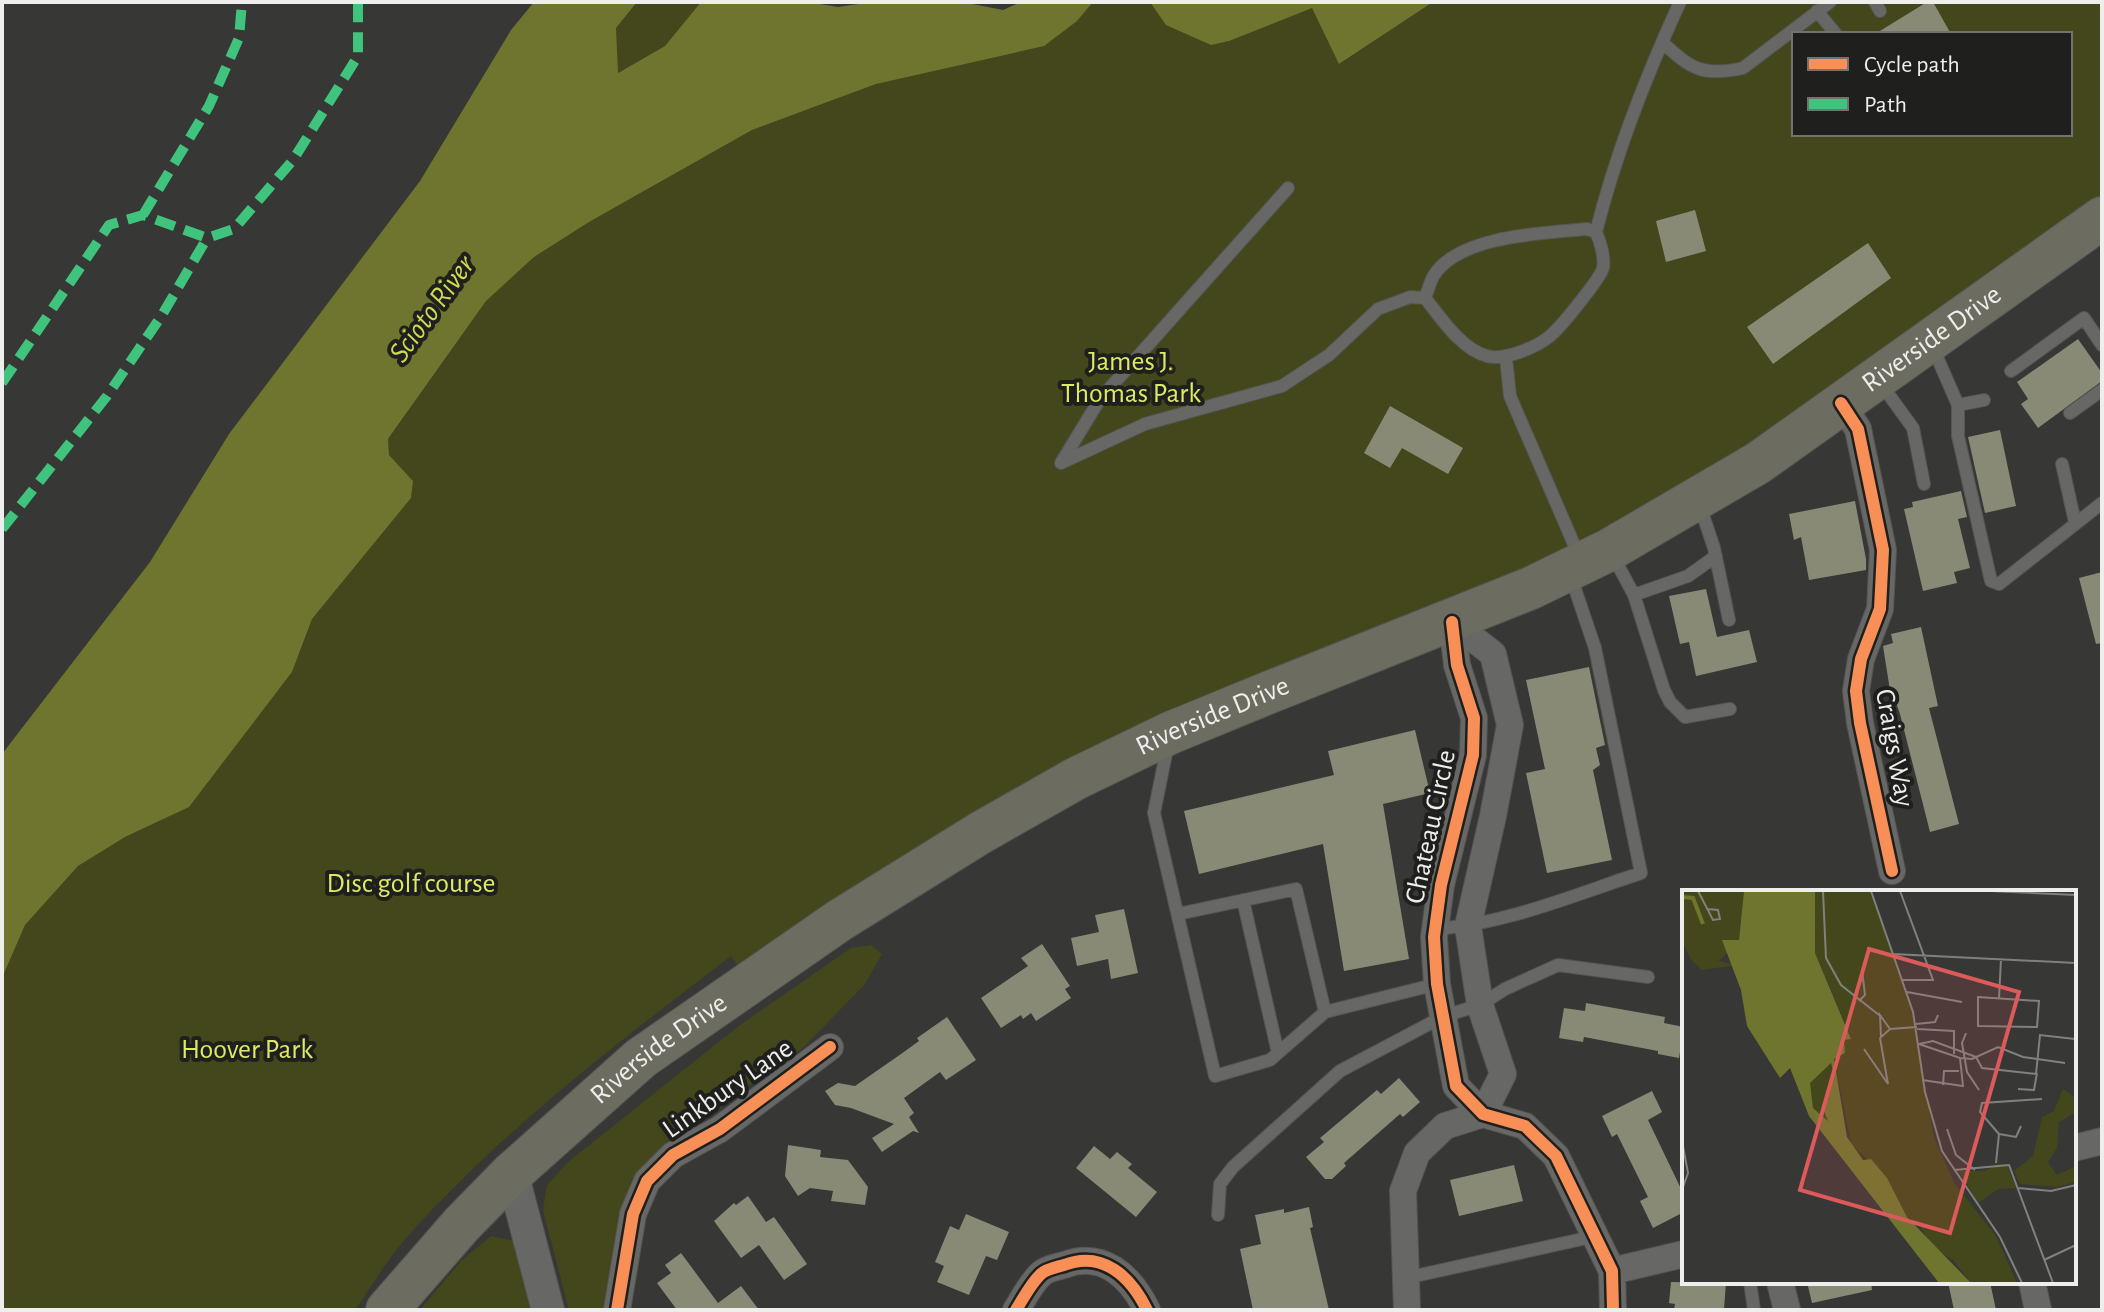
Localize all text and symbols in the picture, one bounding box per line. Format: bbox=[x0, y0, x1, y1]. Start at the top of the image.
legend bbox=[1792, 32, 2072, 136]
text: Cycle path bbox=[1864, 53, 1960, 77]
text: Path bbox=[1864, 93, 1907, 117]
water label: Scioto River bbox=[384, 249, 481, 368]
street label: Riverside Drive bbox=[1857, 280, 2006, 398]
park label: James J. Thomas Park bbox=[1061, 348, 1201, 408]
street label: Riverside Drive bbox=[1132, 672, 1293, 761]
street label: Craigs Way bbox=[1870, 687, 1918, 809]
street label: Chateau Circle bbox=[1401, 748, 1461, 906]
park label: Disc golf course bbox=[327, 870, 495, 898]
inset map bbox=[1682, 890, 2076, 1284]
street label: Riverside Drive bbox=[585, 989, 732, 1110]
street label: Linkbury Lane bbox=[658, 1034, 798, 1144]
park label: Hoover Park bbox=[181, 1036, 313, 1064]

